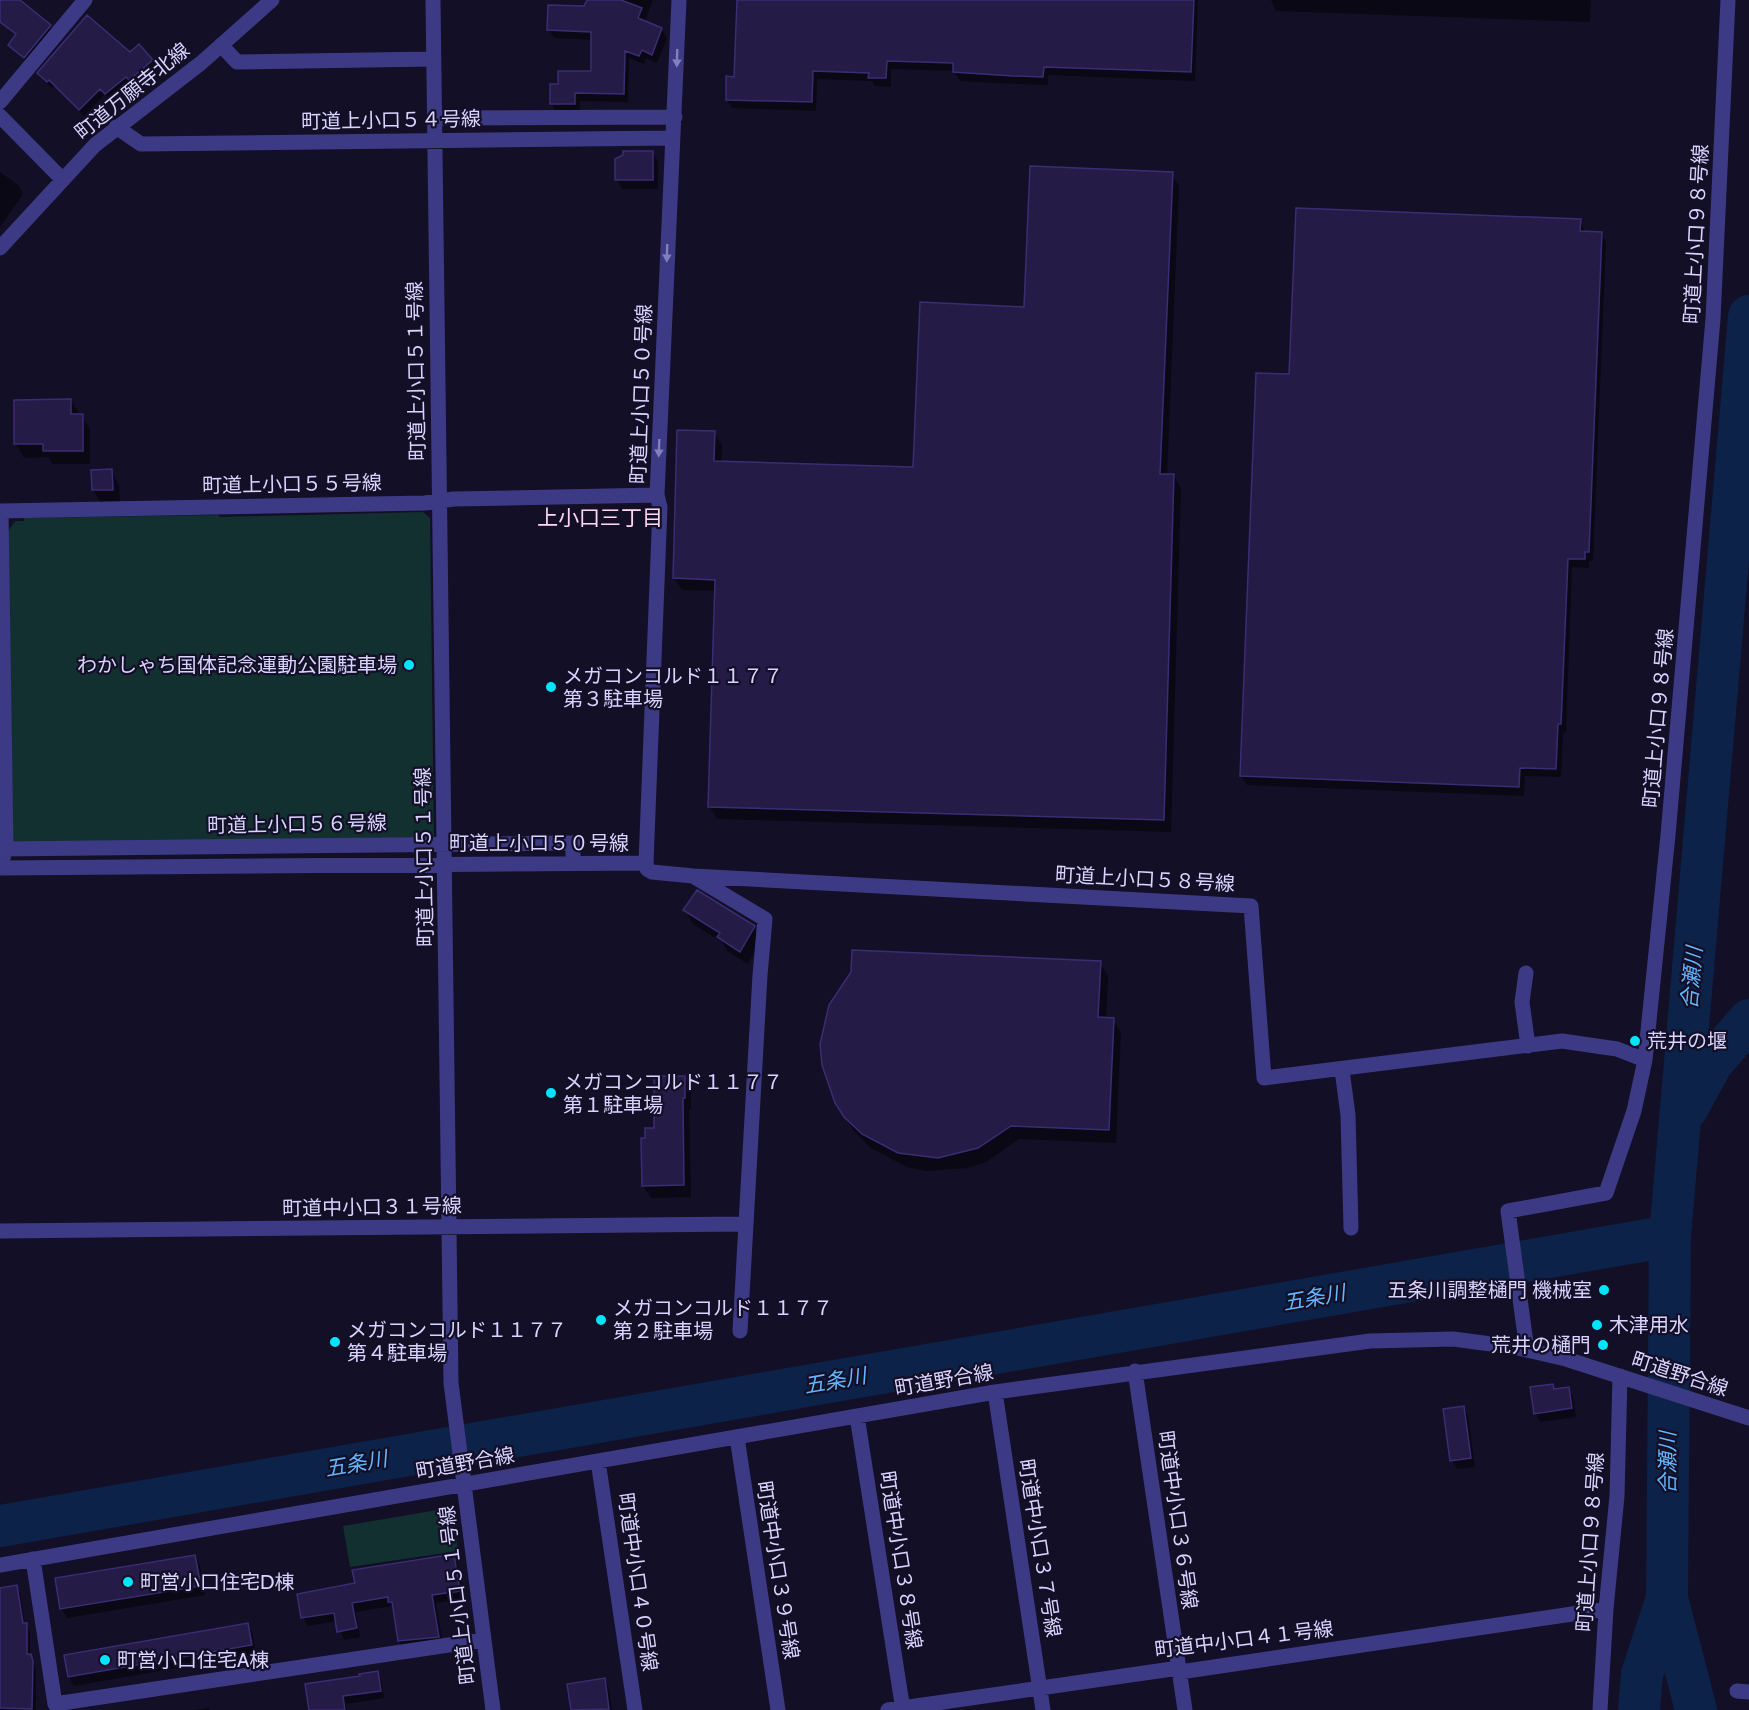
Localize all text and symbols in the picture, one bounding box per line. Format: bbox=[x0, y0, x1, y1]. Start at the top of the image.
street label: 町道万願寺北線 bbox=[70, 38, 194, 144]
one-way arrow bbox=[673, 49, 682, 68]
street label: 町道上小口５４号線 bbox=[301, 106, 481, 134]
street label: 町道上小口９８号線 bbox=[1679, 143, 1713, 325]
one-way arrow bbox=[663, 244, 672, 263]
street label: 町道上小口５１号線 bbox=[402, 281, 430, 461]
street label: 町道上小口５０号線 bbox=[626, 304, 656, 484]
one-way arrow bbox=[655, 438, 664, 457]
street label: 町道上小口５５号線 bbox=[202, 470, 382, 498]
district label: 上小口三丁目 bbox=[537, 505, 663, 530]
street label: 町道上小口９８号線 bbox=[1638, 627, 1678, 809]
place label: わかしゃち国体記念運動公園駐車場 bbox=[77, 653, 397, 677]
marker: わかしゃち国体記念運動公園駐車場 bbox=[402, 658, 416, 672]
place label: メガコンコルド１１７７ 第３駐車場 bbox=[563, 664, 783, 711]
marker: メガコンコルド１１７７ 第３駐車場 bbox=[544, 680, 558, 694]
street label: 町道上小口５１号線 bbox=[410, 767, 438, 947]
street label: 町道上小口５６号線 bbox=[207, 810, 387, 838]
street label: 町道上小口５０号線 bbox=[449, 831, 629, 855]
street label: 町道上小口５８号線 bbox=[1054, 862, 1236, 896]
water label: 合瀬川 bbox=[1676, 943, 1707, 1010]
place label: 荒井の堰 bbox=[1647, 1029, 1727, 1053]
marker: 荒井の堰 bbox=[1628, 1034, 1642, 1048]
place label: メガコンコルド１１７７ 第１駐車場 bbox=[563, 1070, 783, 1117]
marker: メガコンコルド１１７７ 第１駐車場 bbox=[544, 1086, 558, 1100]
street label: 町道中小口３１号線 bbox=[282, 1193, 462, 1221]
place label: 五条川調整樋門 機械室 bbox=[1388, 1278, 1592, 1302]
water label: 五条川 bbox=[1281, 1279, 1349, 1315]
marker: 五条川調整樋門 機械室 bbox=[1597, 1283, 1611, 1297]
place label: メガコンコルド１１７７ 第２駐車場 bbox=[613, 1296, 833, 1343]
marker: メガコンコルド１１７７ 第２駐車場 bbox=[594, 1313, 608, 1327]
place label: 木津用水 bbox=[1609, 1313, 1689, 1337]
place label: メガコンコルド１１７７ 第４駐車場 bbox=[347, 1318, 567, 1365]
marker: 木津用水 bbox=[1590, 1318, 1604, 1332]
place label: 荒井の樋門 bbox=[1491, 1333, 1591, 1357]
marker: メガコンコルド１１７７ 第４駐車場 bbox=[328, 1335, 342, 1349]
marker: 荒井の樋門 bbox=[1596, 1338, 1610, 1352]
street label: 町道野合線 bbox=[1629, 1347, 1731, 1401]
street label: 町道野合線 bbox=[893, 1359, 995, 1401]
water label: 五条川 bbox=[802, 1362, 870, 1398]
street label: 町道中小口３６号線 bbox=[1154, 1429, 1202, 1611]
water label: 合瀬川 bbox=[1655, 1430, 1680, 1495]
street label: 町道野合線 bbox=[414, 1442, 516, 1484]
water label: 五条川 bbox=[323, 1445, 391, 1481]
street label: 町道上小口９８号線 bbox=[1572, 1451, 1608, 1633]
street label: 町道中小口３７号線 bbox=[1014, 1457, 1066, 1639]
street label: 町道中小口３８号線 bbox=[875, 1469, 927, 1651]
street label: 町道中小口３９号線 bbox=[752, 1479, 804, 1661]
street label: 町道中小口４０号線 bbox=[614, 1491, 662, 1673]
street label: 町道上小口５１号線 bbox=[434, 1504, 480, 1686]
place label: 町営小口住宅D棟 bbox=[140, 1570, 295, 1594]
marker: 町営小口住宅D棟 bbox=[121, 1575, 135, 1589]
street label: 町道中小口４１号線 bbox=[1153, 1616, 1335, 1662]
place label: 町営小口住宅A棟 bbox=[117, 1648, 269, 1672]
marker: 町営小口住宅A棟 bbox=[98, 1653, 112, 1667]

